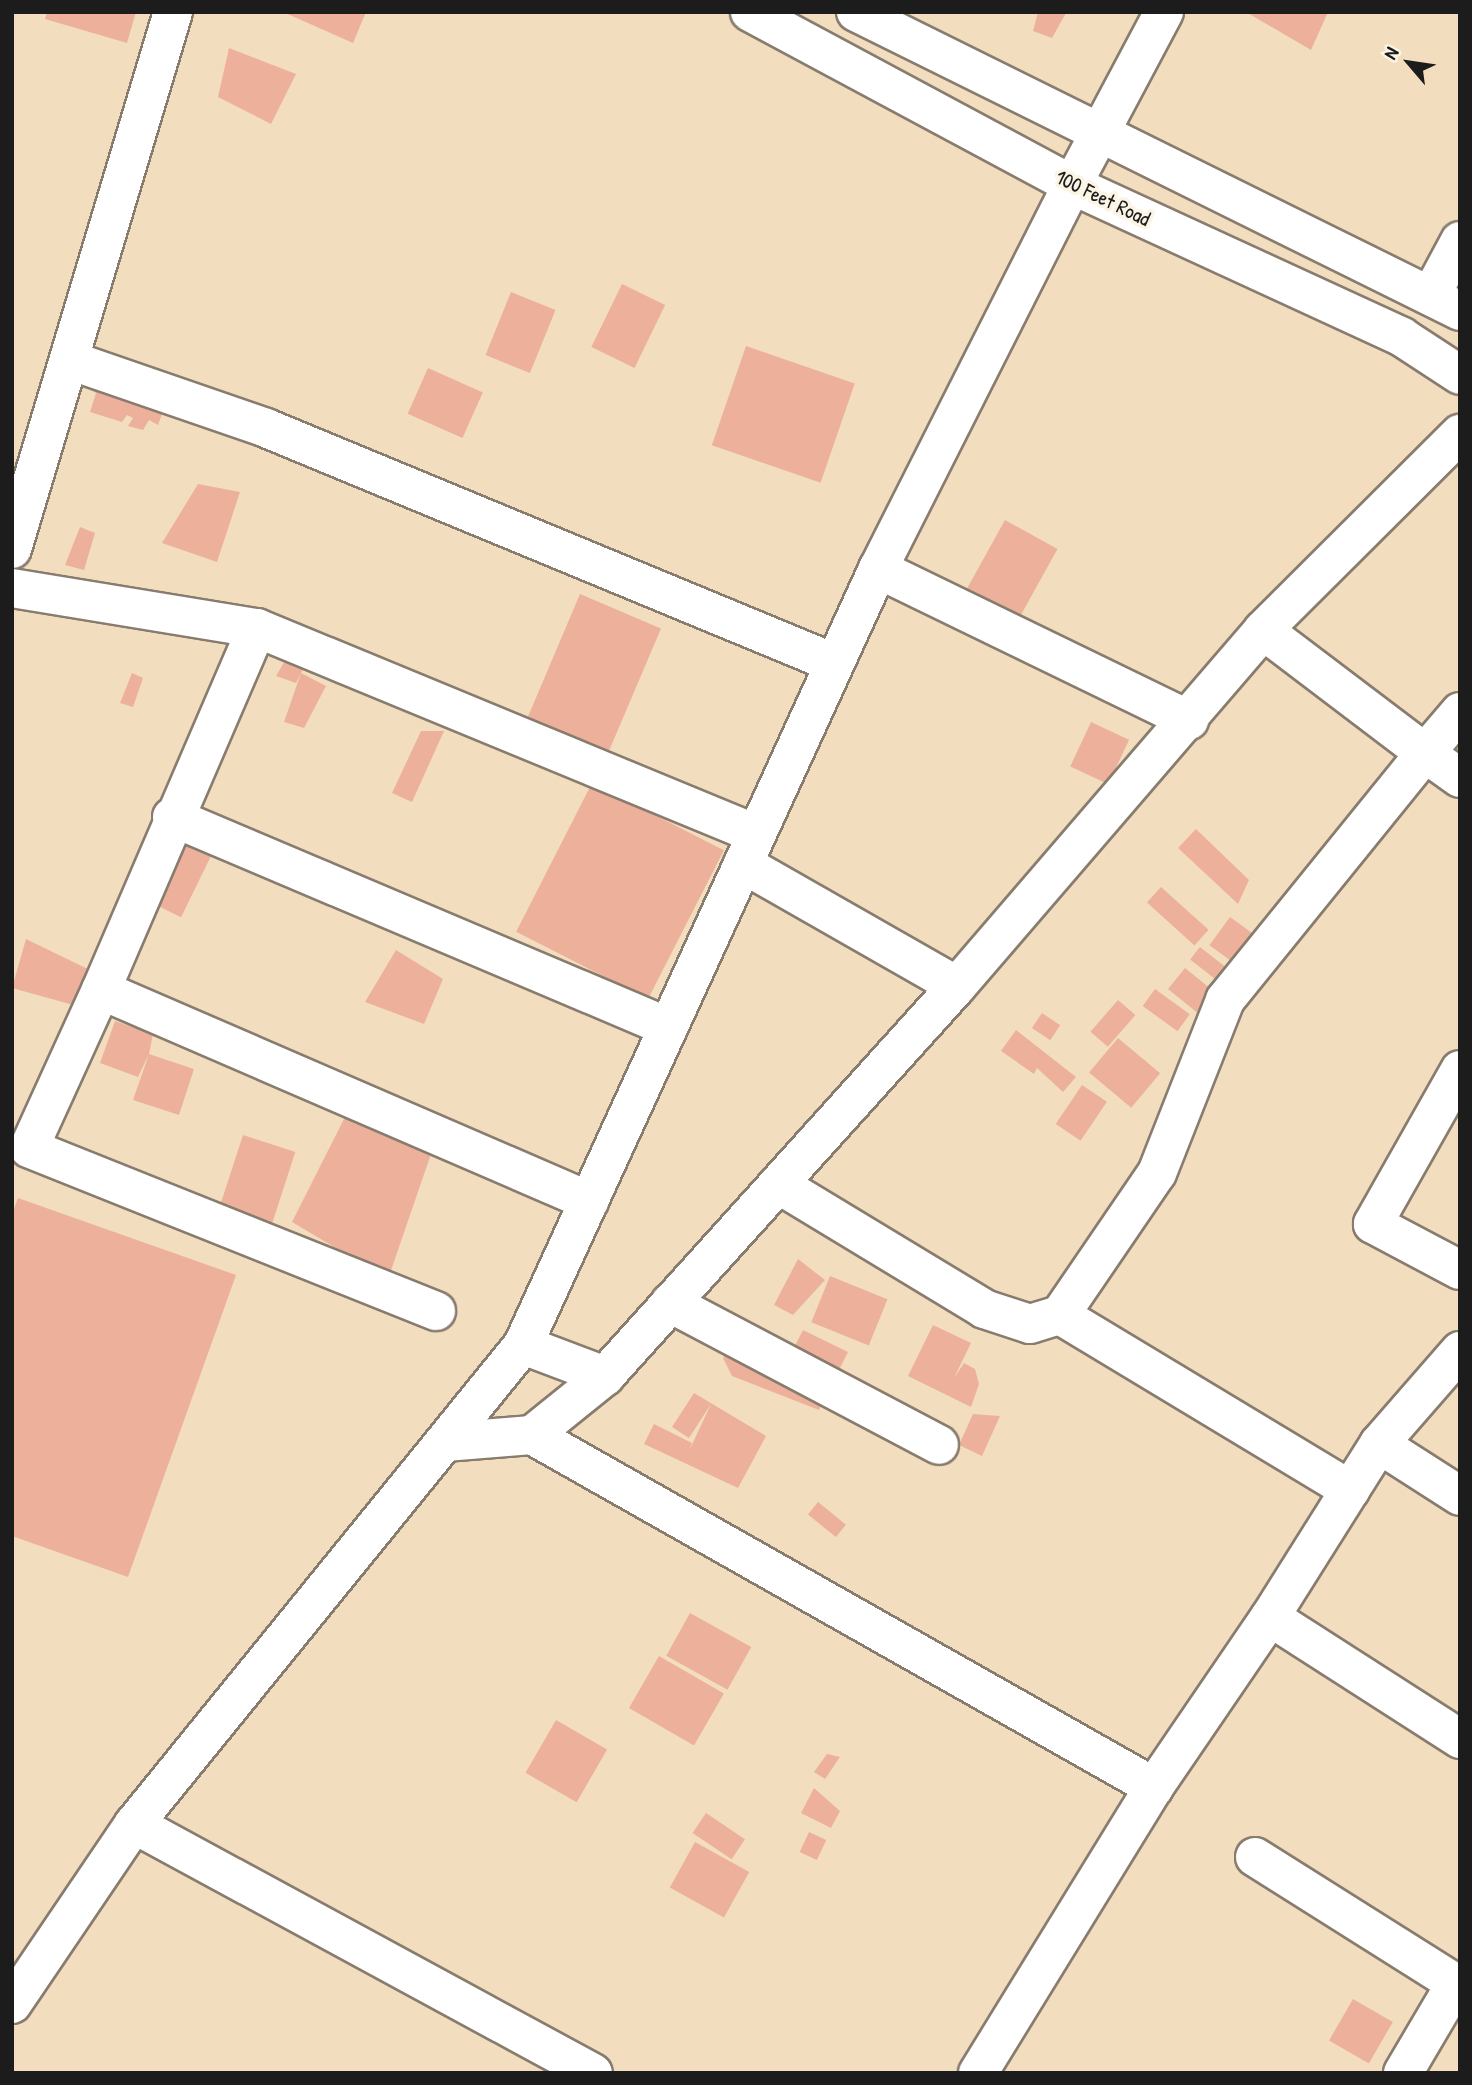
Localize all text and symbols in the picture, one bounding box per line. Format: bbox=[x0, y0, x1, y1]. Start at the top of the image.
north arrow bbox=[1374, 28, 1444, 98]
text: N bbox=[1377, 42, 1404, 64]
street label: 100 Feet Road bbox=[1051, 164, 1155, 232]

